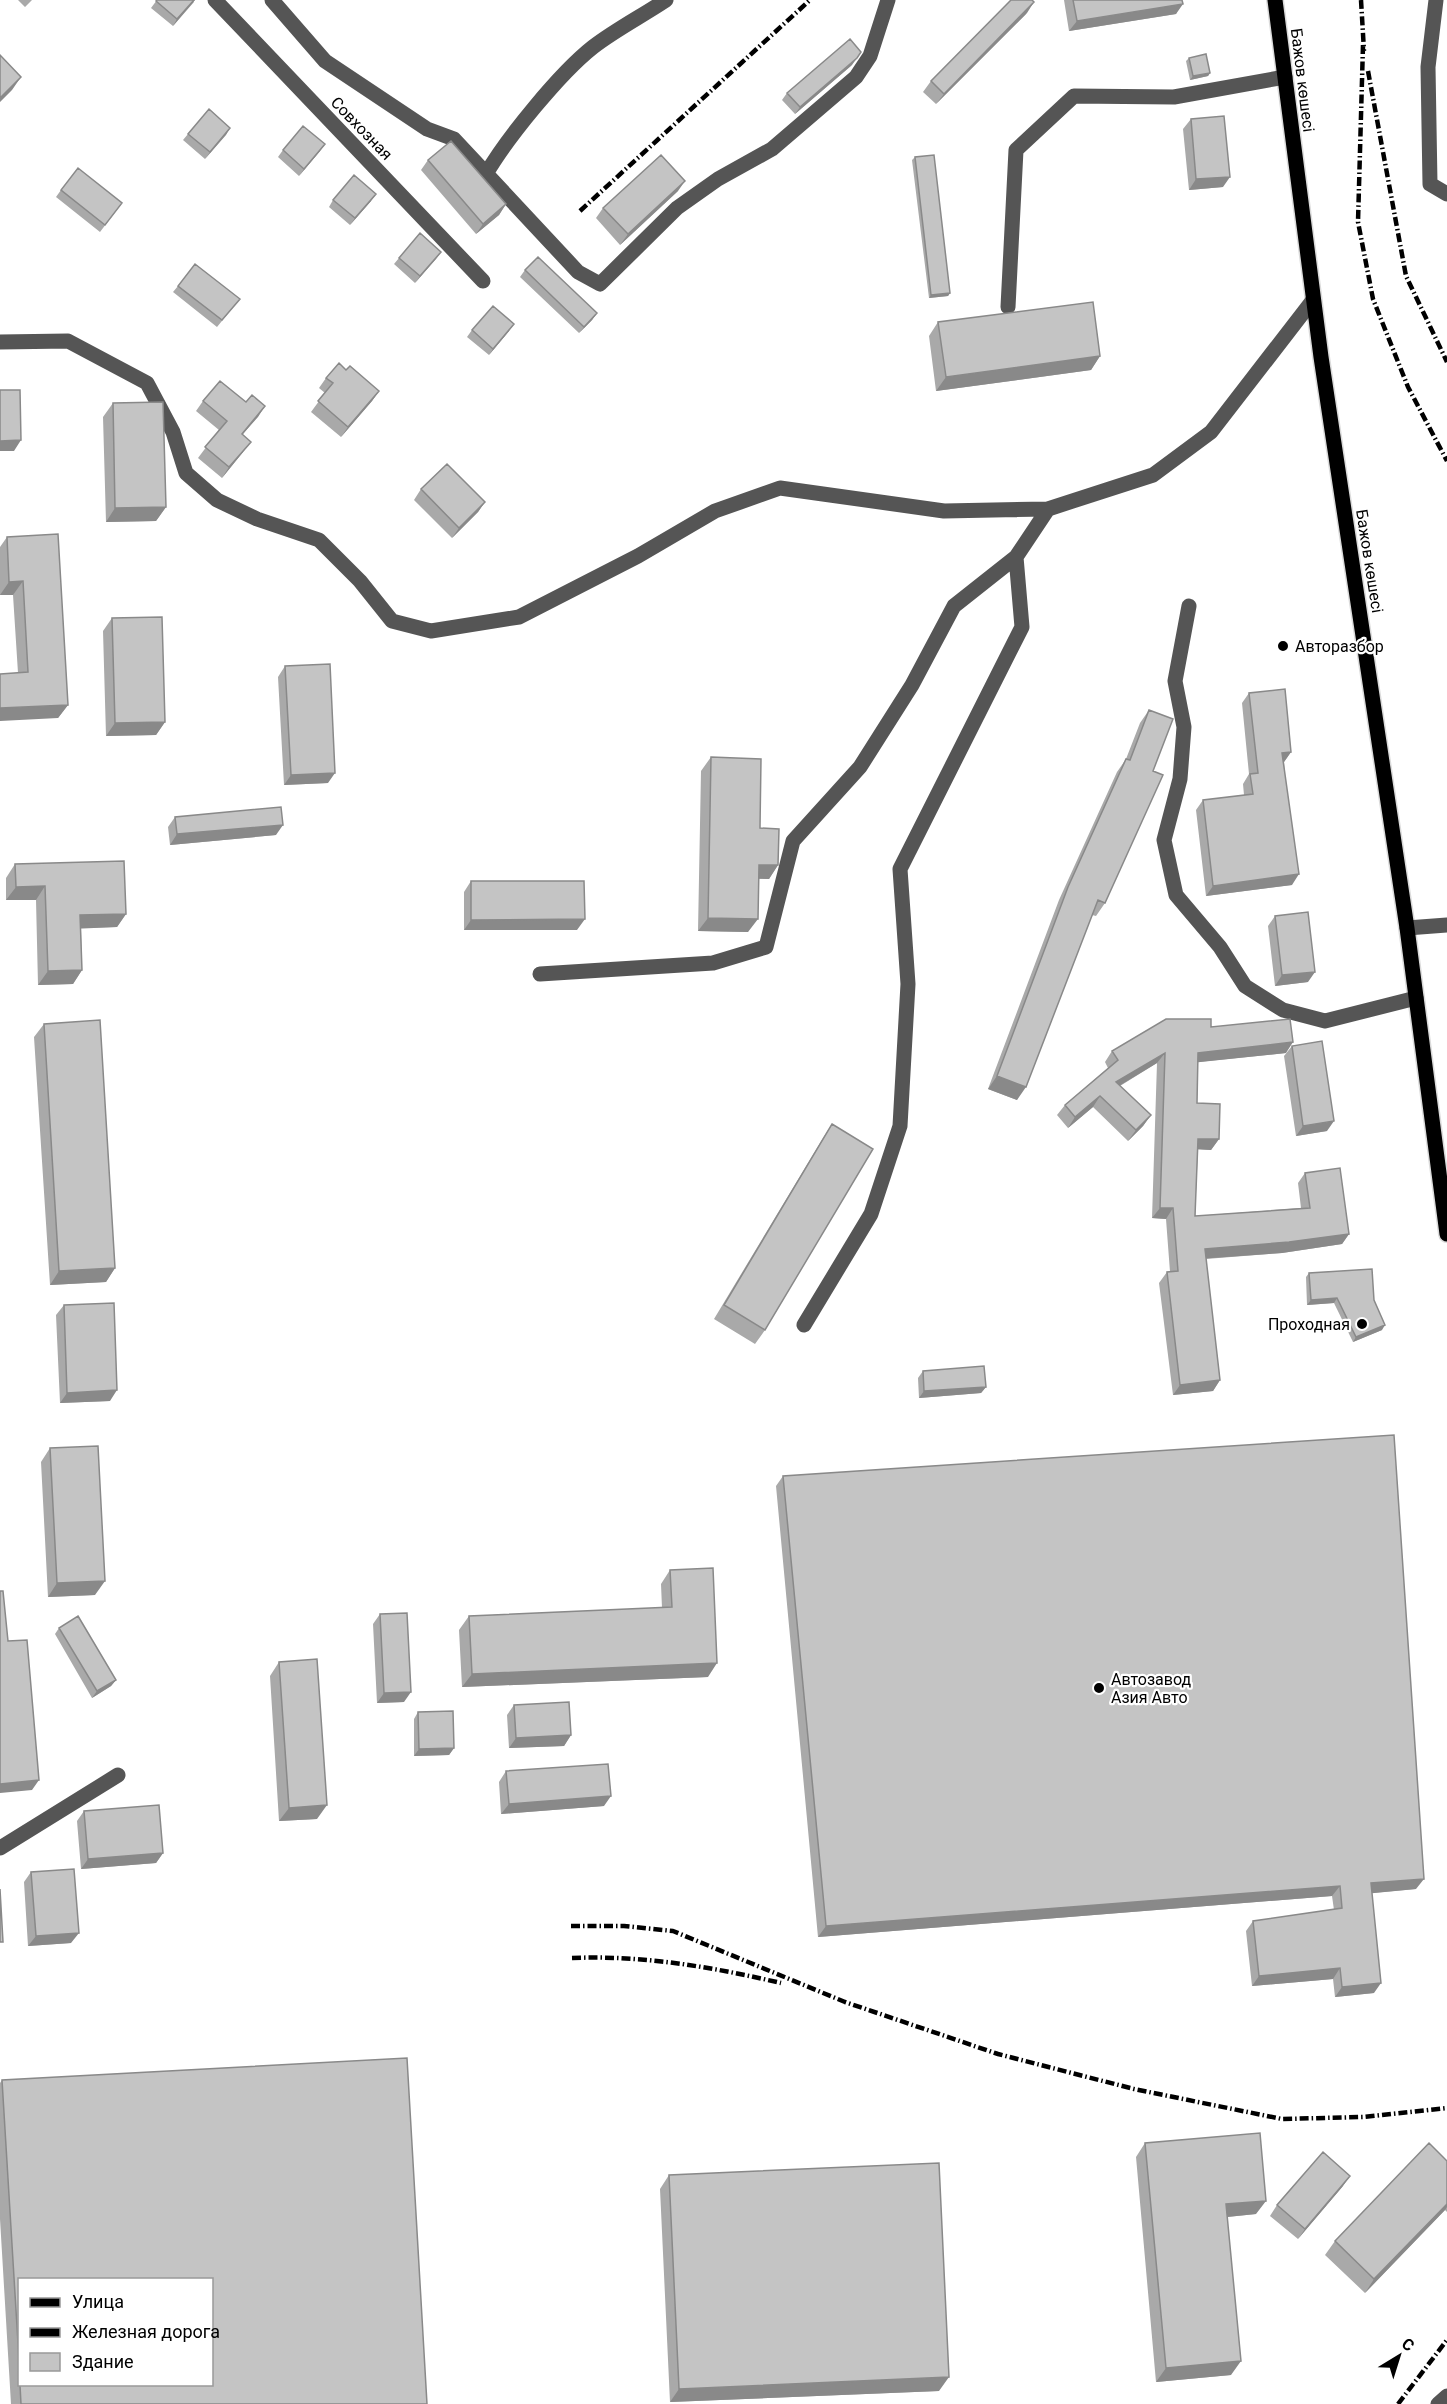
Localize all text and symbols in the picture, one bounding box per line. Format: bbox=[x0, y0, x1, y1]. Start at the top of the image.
street label: Бажов көшесі bbox=[1287, 27, 1318, 133]
street label: Совхозная bbox=[327, 93, 396, 164]
street label: Бажов көшесі bbox=[1352, 508, 1387, 614]
place label: Авторазбор bbox=[1295, 637, 1384, 656]
marker: Авторазбор bbox=[1276, 639, 1290, 653]
place label: Проходная bbox=[1268, 1315, 1350, 1334]
marker: Проходная bbox=[1355, 1317, 1369, 1331]
place label: Автозавод Азия Авто bbox=[1111, 1670, 1192, 1707]
marker: Автозавод Азия Авто bbox=[1092, 1681, 1106, 1695]
legend bbox=[18, 2278, 213, 2386]
text: Улица bbox=[72, 2291, 124, 2312]
text: Железная дорога bbox=[72, 2321, 220, 2342]
north arrow bbox=[1369, 2326, 1429, 2386]
text: С bbox=[1398, 2334, 1418, 2355]
text: Здание bbox=[72, 2351, 134, 2372]

